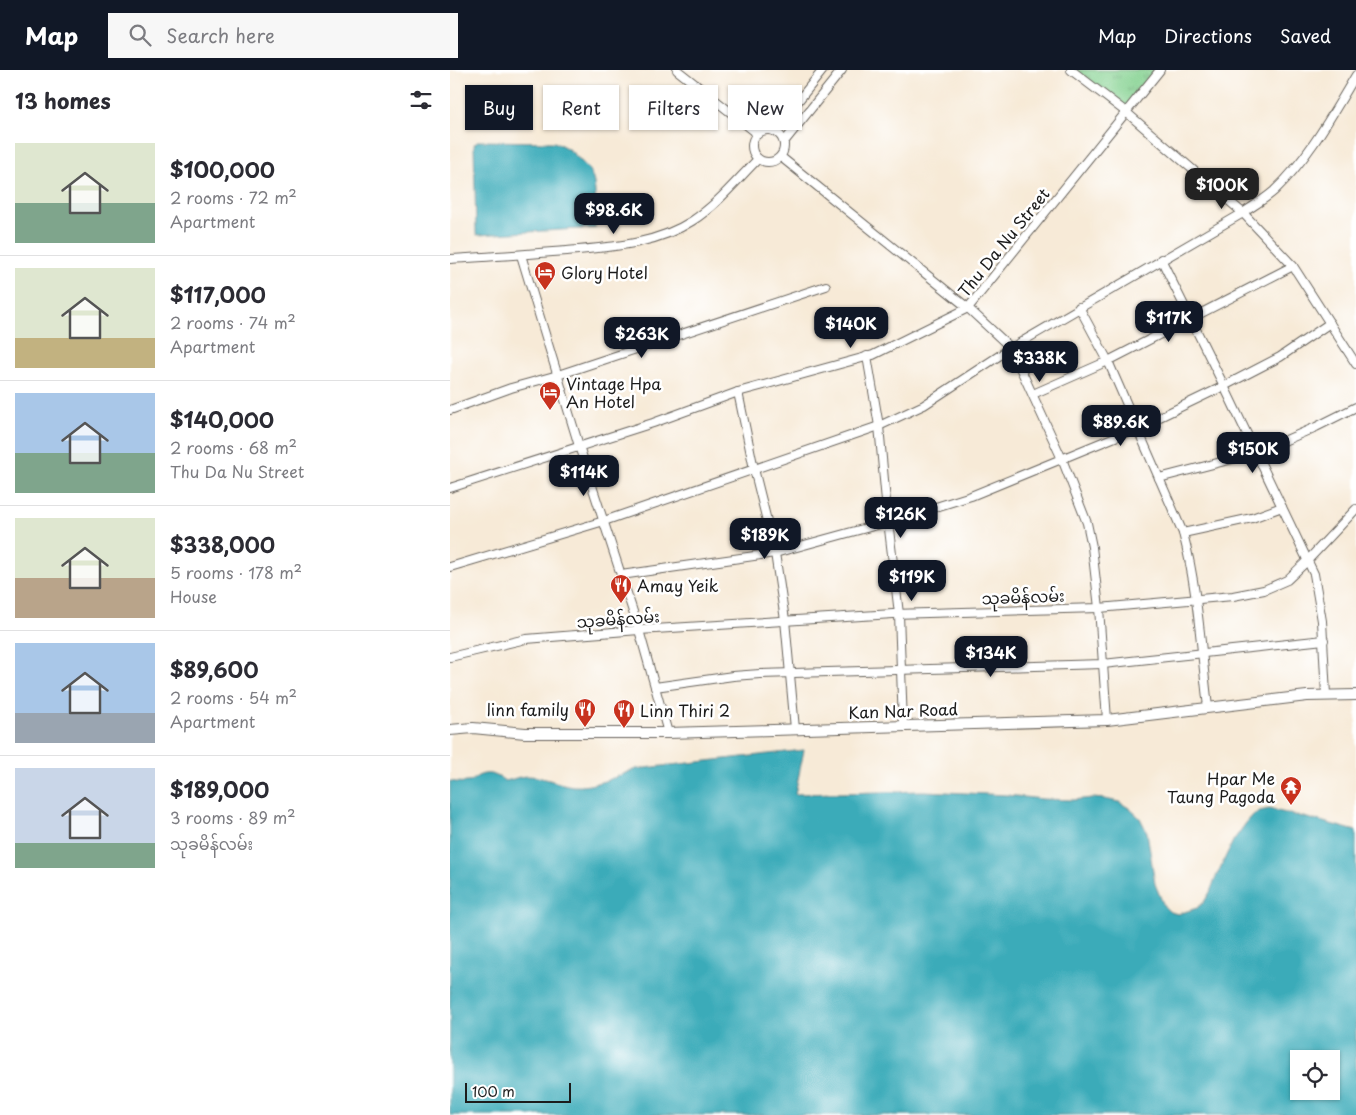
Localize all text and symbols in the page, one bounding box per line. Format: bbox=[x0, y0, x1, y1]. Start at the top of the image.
search box bbox=[108, 13, 458, 58]
text: Map bbox=[25, 17, 78, 53]
icon: search bbox=[126, 21, 154, 49]
text: Search here bbox=[166, 21, 275, 49]
text: Map bbox=[1098, 22, 1136, 49]
text: Directions bbox=[1164, 22, 1252, 49]
text: Saved bbox=[1280, 22, 1331, 49]
text: 13 homes bbox=[15, 84, 111, 116]
chip: Buy bbox=[465, 85, 533, 130]
chip: Rent bbox=[543, 85, 619, 130]
chip: Filters bbox=[629, 85, 718, 130]
chip: New bbox=[728, 85, 802, 130]
icon: filters bbox=[407, 86, 435, 114]
text: $100,000 bbox=[170, 153, 275, 185]
icon: home bbox=[55, 163, 115, 223]
pin: $100K bbox=[1187, 168, 1257, 210]
text: $100K bbox=[1196, 172, 1248, 196]
street label: Thu Da Nu Street bbox=[951, 182, 1055, 302]
text: 2 rooms · 72 m² bbox=[170, 185, 297, 209]
pin: $98.6K bbox=[573, 192, 655, 235]
text: $98.6K bbox=[585, 197, 643, 221]
text: Apartment bbox=[170, 209, 255, 233]
hotel icon: Glory Hotel bbox=[533, 260, 557, 291]
place label: Glory Hotel bbox=[561, 260, 648, 284]
text: $117,000 bbox=[170, 278, 266, 310]
icon: home bbox=[55, 288, 115, 348]
pin: $117K bbox=[1134, 300, 1204, 343]
text: $117K bbox=[1146, 305, 1192, 329]
pin: $140K bbox=[816, 306, 886, 349]
text: 2 rooms · 74 m² bbox=[170, 310, 296, 334]
text: $140K bbox=[825, 311, 877, 335]
pin: $263K bbox=[607, 316, 677, 359]
text: $263K bbox=[615, 321, 669, 345]
text: Apartment bbox=[170, 334, 255, 358]
pin: $338K bbox=[1005, 340, 1075, 383]
text: $338K bbox=[1013, 345, 1067, 369]
place label: Vintage Hpa An Hotel bbox=[566, 371, 661, 413]
hotel icon: Vintage Hpa An Hotel bbox=[538, 380, 562, 411]
text: $140,000 bbox=[170, 403, 274, 435]
pin: $89.6K bbox=[1080, 404, 1162, 447]
text: $89.6K bbox=[1093, 409, 1149, 433]
icon: home bbox=[55, 413, 115, 473]
pin: $150K bbox=[1218, 432, 1288, 474]
text: 2 rooms · 68 m² bbox=[170, 435, 297, 459]
text: $150K bbox=[1228, 436, 1278, 460]
pin: $114K bbox=[549, 454, 619, 497]
text: Thu Da Nu Street bbox=[170, 459, 304, 483]
text: $114K bbox=[560, 459, 608, 483]
pin: $126K bbox=[866, 496, 936, 539]
text: $126K bbox=[876, 501, 926, 525]
pin: $189K bbox=[730, 518, 800, 560]
text: $189K bbox=[741, 522, 789, 546]
text: $338,000 bbox=[170, 528, 275, 560]
icon: home bbox=[55, 538, 115, 598]
text: 5 rooms · 178 m² bbox=[170, 560, 302, 584]
pin: $119K bbox=[877, 560, 947, 602]
text: $119K bbox=[889, 564, 935, 588]
restaurant icon: Amay Yeik bbox=[609, 573, 633, 604]
place label: Amay Yeik bbox=[637, 573, 719, 597]
street label: သုခမိန်လမ်း bbox=[981, 583, 1065, 613]
text: House bbox=[170, 584, 217, 608]
street label: သုခမိန်လမ်း bbox=[576, 603, 661, 637]
pin: $134K bbox=[956, 636, 1026, 678]
text: $134K bbox=[966, 640, 1017, 664]
text: $89,600 bbox=[170, 653, 259, 685]
icon: home bbox=[55, 663, 115, 723]
text: 2 rooms · 54 m² bbox=[170, 685, 297, 709]
street label: Kan Nar Road bbox=[848, 696, 958, 724]
place label: linn family bbox=[486, 697, 569, 721]
restaurant icon: linn family bbox=[573, 697, 597, 728]
restaurant icon: Linn Thiri 2 bbox=[612, 698, 636, 729]
place label: Linn Thiri 2 bbox=[640, 698, 730, 722]
text: Apartment bbox=[170, 709, 255, 733]
place label: Hpar Me Taung Pagoda bbox=[1167, 766, 1275, 808]
text: $189,000 bbox=[170, 773, 269, 805]
temple icon: Hpar Me Taung Pagoda bbox=[1279, 775, 1303, 806]
icon: home bbox=[55, 788, 115, 848]
text: 3 rooms · 89 m² bbox=[170, 805, 295, 829]
text: သုခမိန်လမ်း bbox=[170, 831, 253, 855]
map controls bbox=[1290, 1050, 1340, 1100]
button: locate bbox=[1290, 1050, 1340, 1100]
scale bar bbox=[465, 1080, 571, 1103]
text: 100 m bbox=[472, 1081, 515, 1102]

